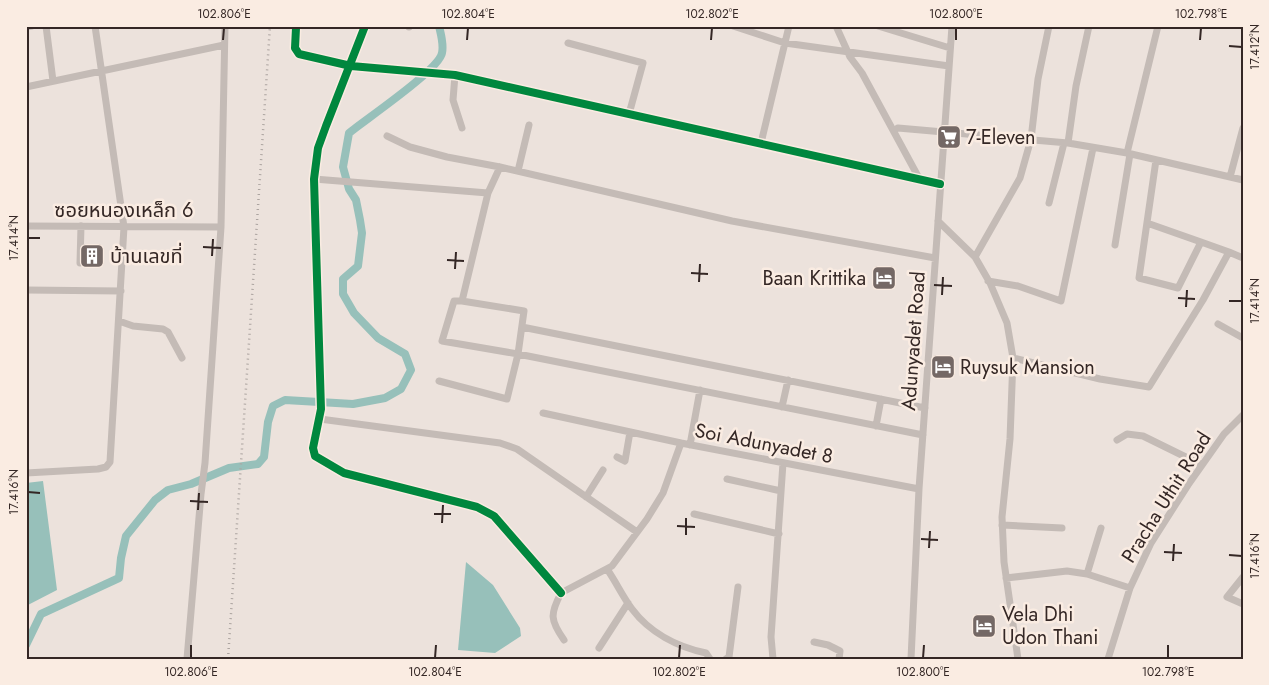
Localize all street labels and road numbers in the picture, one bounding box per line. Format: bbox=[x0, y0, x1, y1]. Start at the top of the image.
street label: ซอยหนองเหล็ก 6 bbox=[54, 196, 194, 225]
street label: Adunyadet Road bbox=[894, 270, 933, 412]
street label: Soi Adunyadet 8 bbox=[692, 416, 836, 471]
street label: Pracha Uthit Road bbox=[1114, 426, 1218, 568]

